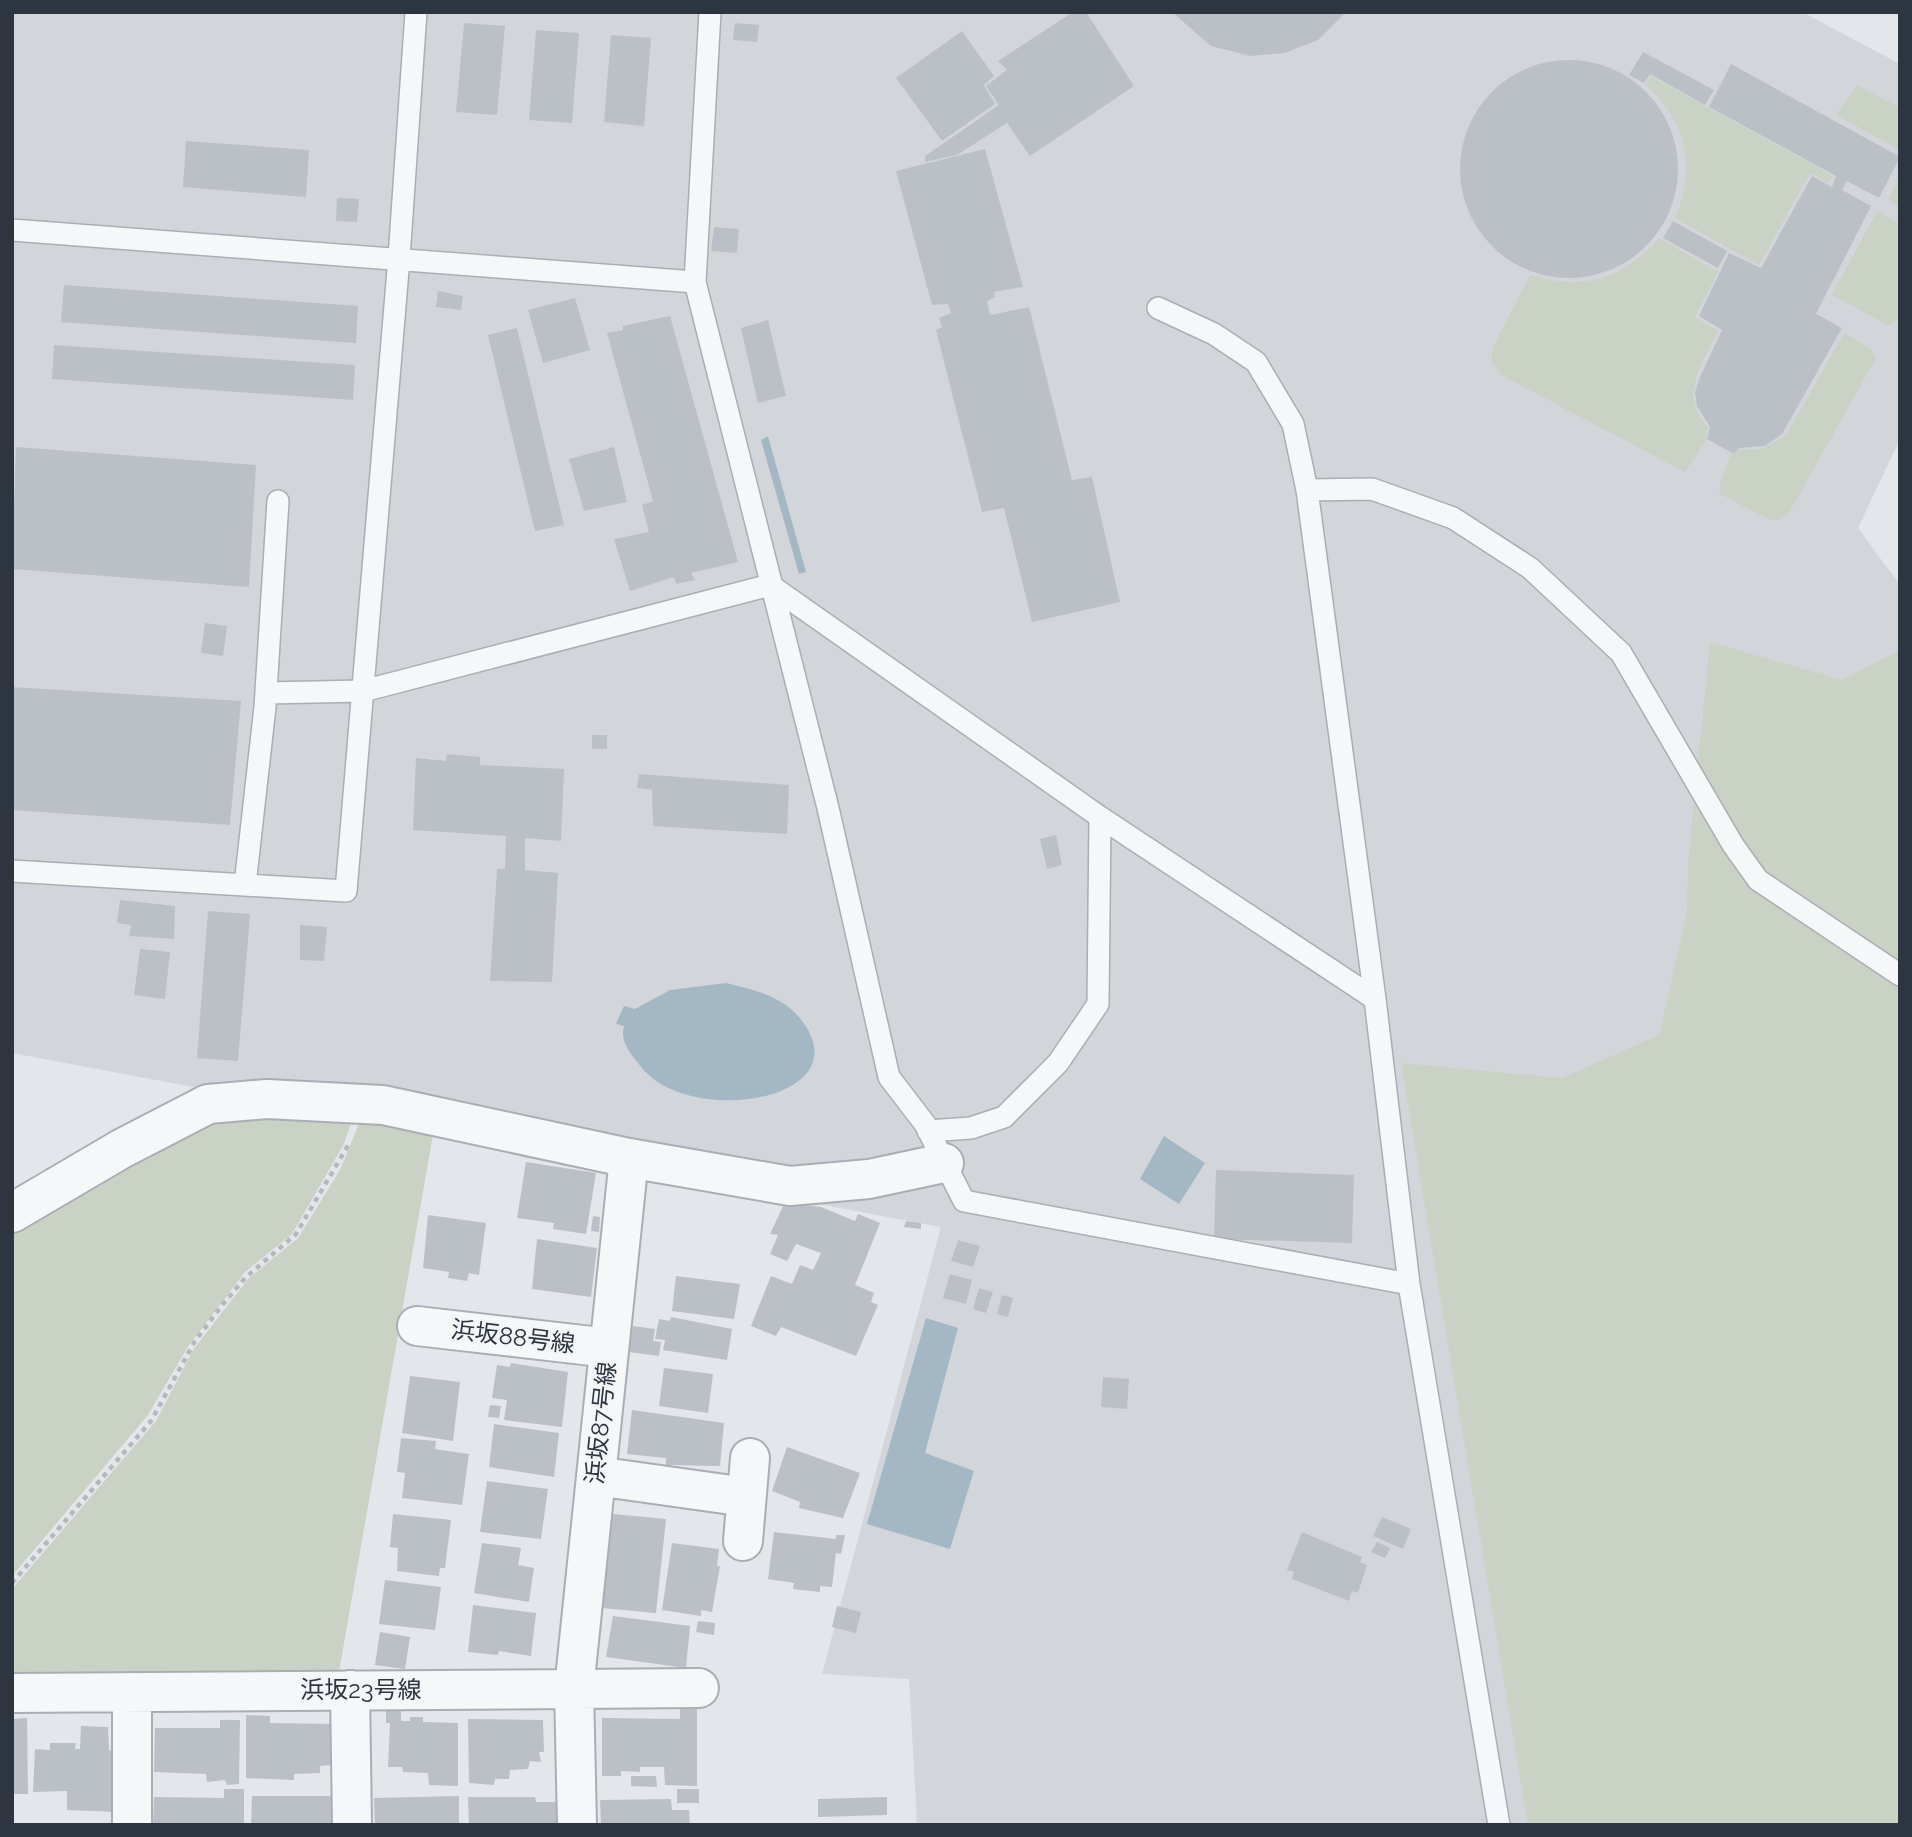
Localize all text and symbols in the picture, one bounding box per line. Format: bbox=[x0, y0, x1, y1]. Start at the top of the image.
street label: 浜坂88号線 bbox=[450, 1315, 577, 1358]
street label: 浜坂87号線 bbox=[580, 1360, 621, 1486]
street label: 浜坂23号線 bbox=[300, 1675, 422, 1704]

